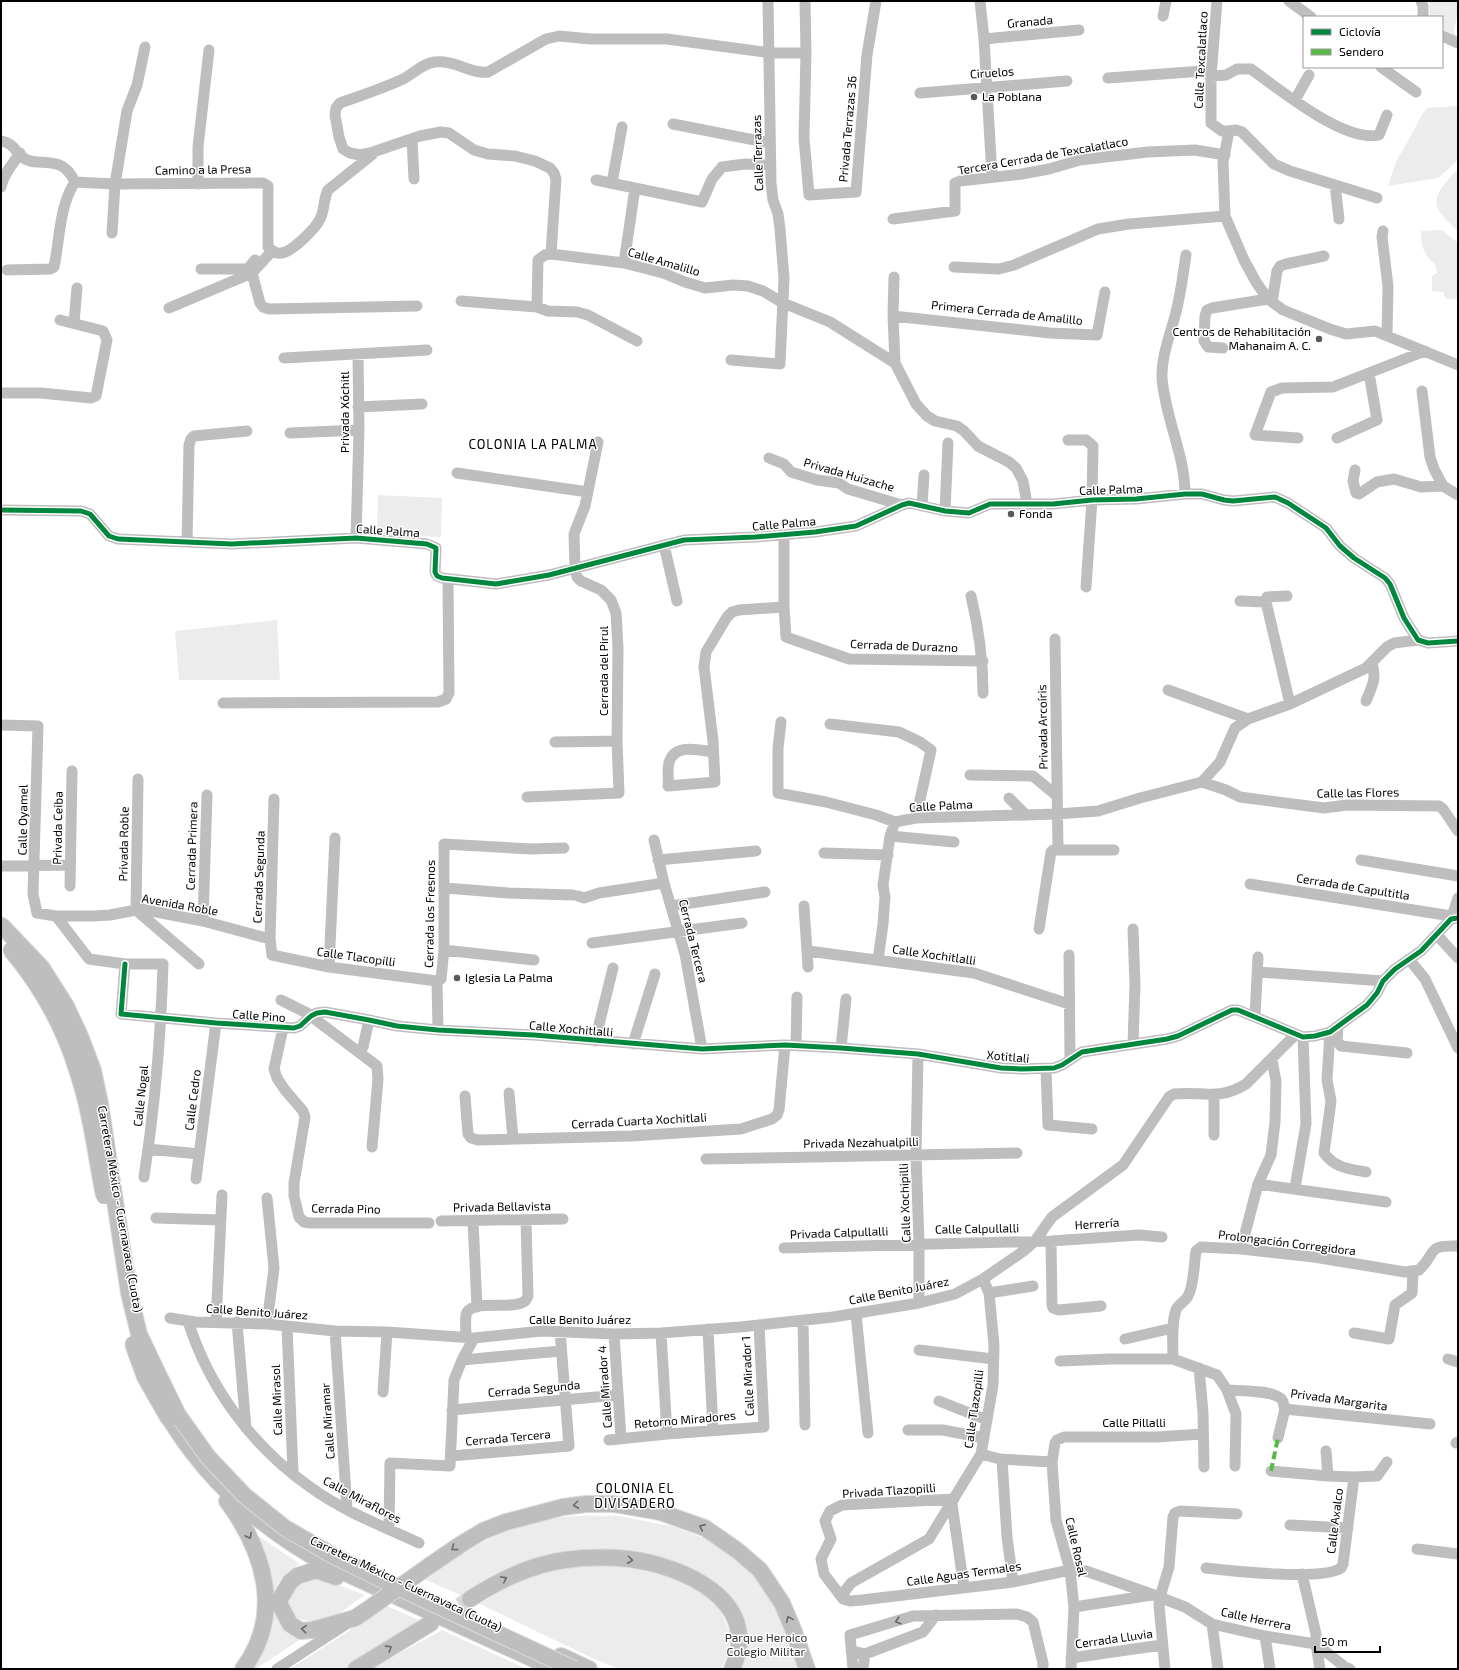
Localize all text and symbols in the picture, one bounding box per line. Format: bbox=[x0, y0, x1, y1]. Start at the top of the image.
street label: Calle Texcalatlaco bbox=[1190, 11, 1210, 109]
street label: Granada bbox=[1006, 12, 1053, 30]
legend bbox=[1303, 16, 1443, 68]
text: Ciclovía bbox=[1339, 24, 1381, 38]
text: Sendero bbox=[1339, 44, 1384, 58]
street label: Ciruelos bbox=[969, 63, 1015, 81]
street label: Privada Terrazas 36 bbox=[835, 75, 859, 183]
place label: La Poblana bbox=[982, 89, 1042, 103]
marker: La Poblana bbox=[969, 92, 979, 102]
street label: Calle Terrazas bbox=[749, 115, 765, 192]
street label: Tercera Cerrada de Texcalatlaco bbox=[957, 133, 1129, 177]
street label: Camino a la Presa bbox=[155, 161, 251, 177]
street label: Calle Amalillo bbox=[627, 244, 702, 278]
street label: Primera Cerrada de Amalillo bbox=[931, 297, 1084, 327]
place label: Centros de Rehabilitación Mahanaim A. C. bbox=[1172, 324, 1311, 352]
marker: Centros de Rehabilitación Mahanaim A. C. bbox=[1314, 334, 1324, 344]
street label: Privada Xóchitl bbox=[337, 371, 351, 453]
district label: COLONIA LA PALMA bbox=[468, 436, 598, 452]
street label: Privada Huizache bbox=[802, 454, 896, 494]
street label: Calle Palma bbox=[1079, 481, 1143, 497]
place label: Fonda bbox=[1019, 506, 1053, 520]
marker: Fonda bbox=[1006, 509, 1016, 519]
street label: Calle Palma bbox=[751, 513, 816, 533]
street label: Calle Palma bbox=[356, 521, 420, 539]
street label: Cerrada del Pirul bbox=[596, 625, 610, 716]
street label: Cerrada de Durazno bbox=[850, 636, 958, 654]
street label: Privada Arcoíris bbox=[1034, 684, 1050, 770]
street label: Calle Oyamel bbox=[14, 784, 30, 856]
street label: Calle las Flores bbox=[1317, 784, 1399, 800]
street label: Privada Ceiba bbox=[49, 791, 65, 865]
street label: Calle Palma bbox=[909, 796, 973, 814]
street label: Cerrada Primera bbox=[182, 801, 200, 891]
street label: Privada Roble bbox=[115, 806, 131, 882]
street label: Cerrada Segunda bbox=[249, 830, 267, 924]
street label: Cerrada los Fresnos bbox=[421, 860, 437, 968]
street label: Cerrada de Capultitla bbox=[1295, 870, 1411, 902]
street label: Avenida Roble bbox=[141, 890, 219, 918]
street label: Cerrada Tercera bbox=[677, 897, 711, 984]
street label: Calle Xochitlalli bbox=[891, 941, 977, 967]
street label: Calle Tlacopilli bbox=[316, 944, 396, 968]
place label: Iglesia La Palma bbox=[465, 970, 553, 984]
marker: Iglesia La Palma bbox=[452, 973, 462, 983]
street label: Calle Pino bbox=[232, 1006, 286, 1024]
street label: Calle Xochitlalli bbox=[528, 1017, 614, 1039]
street label: Xotitlali bbox=[986, 1047, 1030, 1065]
street label: Calle Nogal bbox=[130, 1064, 150, 1127]
street label: Calle Cedro bbox=[181, 1068, 203, 1131]
street label: Carretera México - Cuernavaca (Cuota) bbox=[96, 1104, 146, 1313]
street label: Cerrada Cuarta Xochitlali bbox=[571, 1109, 707, 1131]
street label: Privada Nezahualpilli bbox=[803, 1134, 919, 1150]
street label: Calle Xochipilli bbox=[896, 1163, 912, 1243]
street label: Privada Bellavista bbox=[453, 1198, 551, 1214]
street label: Cerrada Pino bbox=[311, 1200, 381, 1216]
street label: Herrería bbox=[1074, 1214, 1120, 1232]
street label: Calle Calpullalli bbox=[935, 1220, 1019, 1236]
street label: Privada Calpullalli bbox=[789, 1223, 888, 1241]
street label: Prolongación Corregidora bbox=[1217, 1227, 1357, 1257]
street label: Calle Benito Juárez bbox=[847, 1273, 950, 1307]
street label: Calle Benito Juárez bbox=[206, 1300, 308, 1322]
street label: Calle Benito Juárez bbox=[529, 1312, 631, 1326]
street label: Calle Mirador 1 bbox=[738, 1336, 756, 1417]
street label: Calle Mirador 4 bbox=[594, 1345, 614, 1429]
street label: Calle Mirasol bbox=[268, 1364, 284, 1436]
street label: Calle Tlazopilli bbox=[961, 1369, 985, 1449]
street label: Cerrada Segunda bbox=[487, 1377, 581, 1399]
street label: Calle Miramar bbox=[317, 1382, 337, 1460]
street label: Privada Margarita bbox=[1290, 1385, 1389, 1413]
street label: Retorno Miradores bbox=[633, 1408, 736, 1430]
street label: Calle Pillalli bbox=[1102, 1415, 1166, 1429]
street label: Cerrada Tercera bbox=[465, 1426, 551, 1448]
street label: Calle Miraflores bbox=[321, 1473, 404, 1526]
district label: COLONIA EL DIVISADERO bbox=[594, 1480, 676, 1511]
street label: Privada Tlazopilli bbox=[842, 1480, 936, 1500]
street label: Calle Axalco bbox=[1323, 1487, 1345, 1554]
one-way arrow bbox=[572, 1500, 579, 1509]
street label: Calle Rosal bbox=[1063, 1516, 1091, 1578]
one-way arrow bbox=[699, 1524, 706, 1532]
one-way arrow bbox=[244, 1532, 252, 1539]
street label: Carretera México - Cuernavaca (Cuota) bbox=[308, 1532, 504, 1634]
one-way arrow bbox=[452, 1544, 459, 1551]
one-way arrow bbox=[627, 1555, 633, 1564]
street label: Calle Aguas Termales bbox=[906, 1558, 1022, 1588]
one-way arrow bbox=[500, 1576, 507, 1584]
street label: Calle Herrera bbox=[1220, 1604, 1293, 1632]
one-way arrow bbox=[786, 1616, 794, 1623]
one-way arrow bbox=[895, 1616, 902, 1625]
one-way arrow bbox=[301, 1625, 307, 1634]
street label: Cerrada Lluvia bbox=[1074, 1626, 1154, 1650]
scale bar bbox=[1315, 1628, 1380, 1654]
park label: Parque Heroico Colegio Militar bbox=[725, 1630, 807, 1658]
text: 50 m bbox=[1321, 1634, 1348, 1648]
one-way arrow bbox=[385, 1646, 392, 1653]

